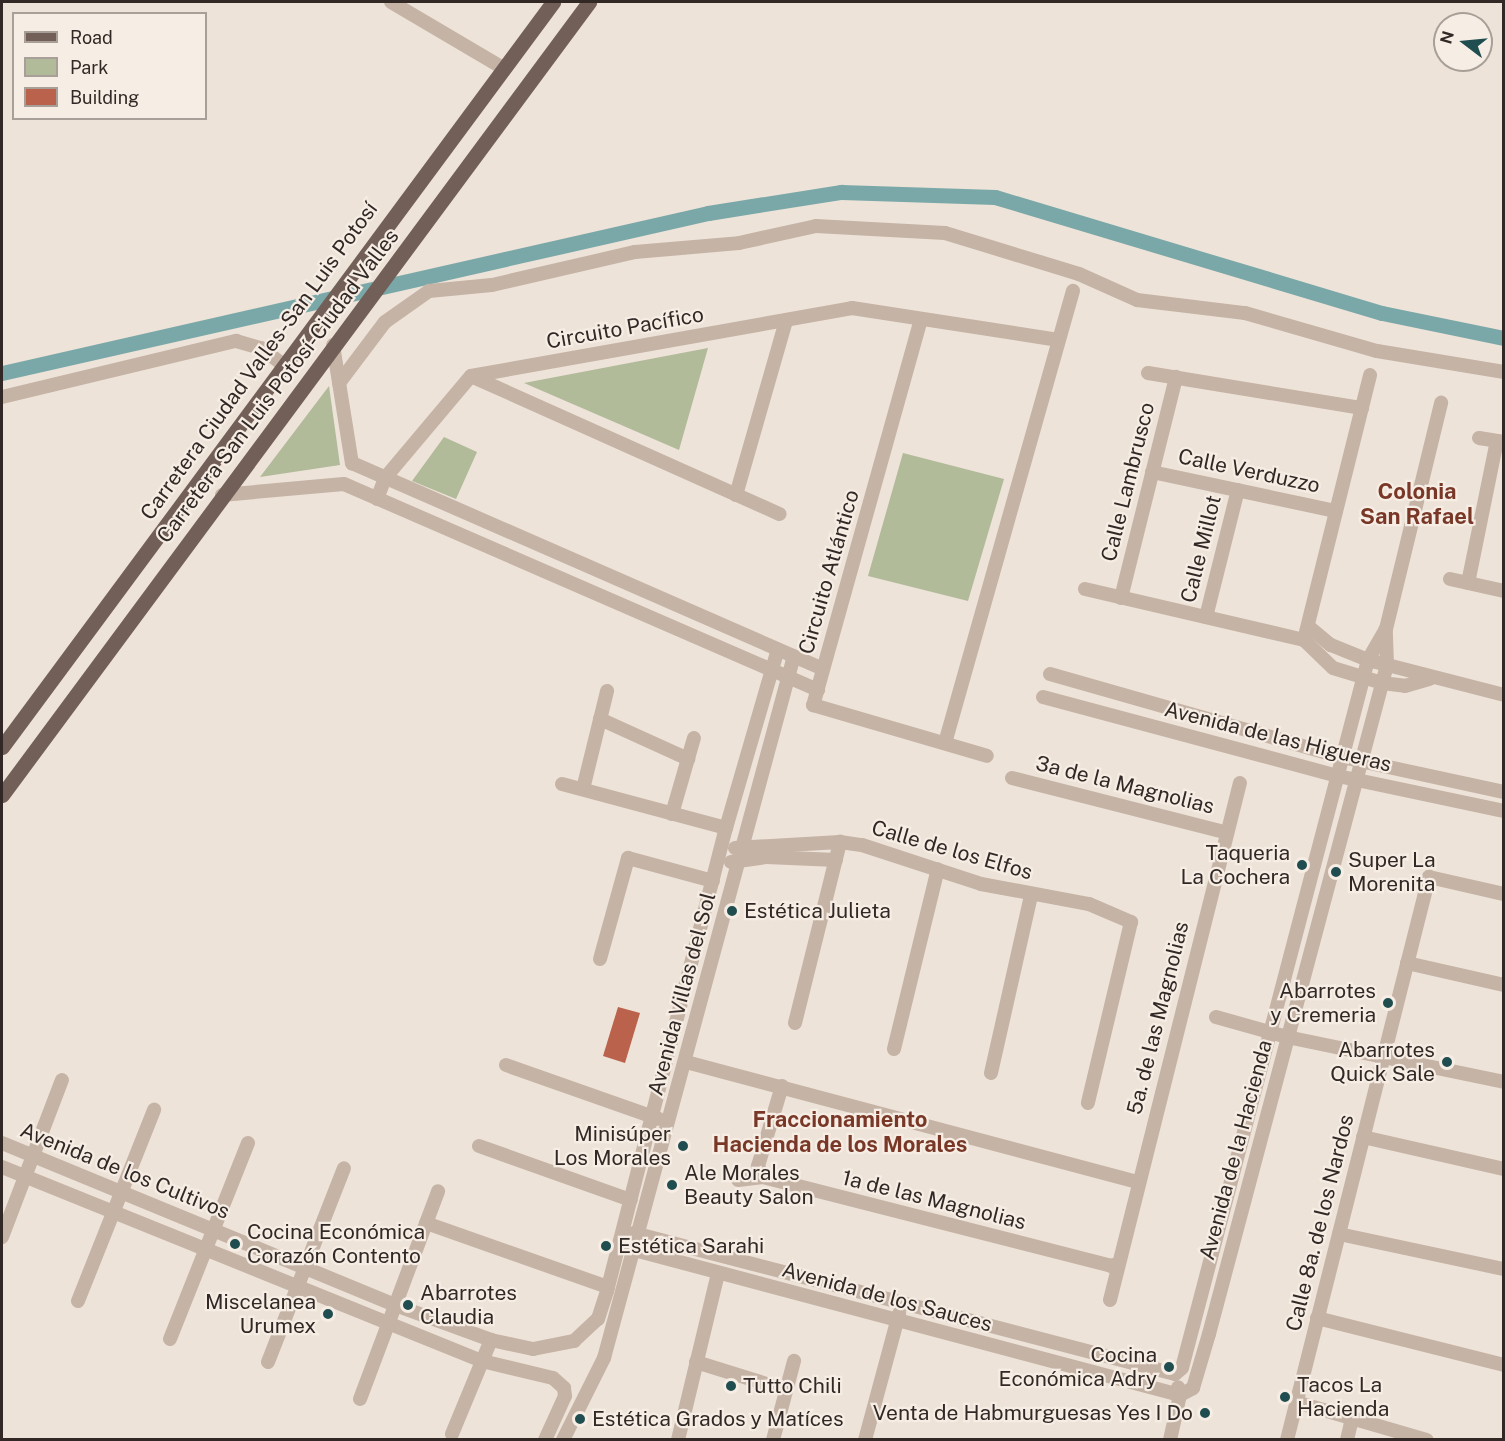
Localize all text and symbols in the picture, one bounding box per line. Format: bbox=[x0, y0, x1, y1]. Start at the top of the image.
legend bbox=[12, 12, 207, 120]
north arrow bbox=[1433, 12, 1493, 72]
text: Road bbox=[70, 27, 113, 48]
text: N bbox=[1436, 29, 1458, 46]
text: Park bbox=[70, 57, 108, 78]
text: Building bbox=[70, 87, 139, 108]
street label: Carretera Ciudad Valles-San Luis Potosí bbox=[135, 197, 383, 525]
street label: Carretera San Luis Potosí-Ciudad Valles bbox=[152, 224, 404, 548]
street label: Circuito Pacífico bbox=[544, 302, 706, 354]
street label: Calle Lambrusco bbox=[1096, 400, 1160, 564]
street label: Calle Verduzzo bbox=[1176, 444, 1322, 498]
district label: Colonia San Rafael bbox=[1360, 478, 1474, 530]
street label: Circuito Atlántico bbox=[794, 487, 864, 657]
street label: Calle Millot bbox=[1175, 492, 1227, 606]
street label: Avenida de las Higueras bbox=[1162, 697, 1394, 777]
street label: 3a de la Magnolias bbox=[1033, 751, 1217, 819]
street label: Calle de los Elfos bbox=[868, 815, 1036, 885]
place label: Taqueria La Cochera bbox=[1180, 840, 1290, 890]
place label: Super La Morenita bbox=[1348, 847, 1436, 897]
marker: Taqueria La Cochera bbox=[1295, 858, 1309, 872]
marker: Super La Morenita bbox=[1329, 865, 1343, 879]
street label: Avenida Villas del Sol bbox=[643, 889, 721, 1099]
place label: Estética Julieta bbox=[744, 898, 891, 924]
marker: Estética Julieta bbox=[725, 904, 739, 918]
street label: 5a. de las Magnolias bbox=[1122, 919, 1194, 1117]
place label: Abarrotes y Cremeria bbox=[1270, 978, 1376, 1028]
marker: Abarrotes y Cremeria bbox=[1381, 996, 1395, 1010]
street label: Avenida de la Hacienda bbox=[1194, 1037, 1278, 1263]
place label: Abarrotes Quick Sale bbox=[1330, 1037, 1435, 1087]
marker: Abarrotes Quick Sale bbox=[1440, 1055, 1454, 1069]
district label: Fraccionamiento Hacienda de los Morales bbox=[712, 1106, 968, 1158]
street label: Calle 8a. de los Nardos bbox=[1281, 1112, 1359, 1334]
street label: Avenida de los Cultivos bbox=[16, 1117, 234, 1225]
place label: Minisúper Los Morales bbox=[554, 1121, 671, 1171]
marker: Minisúper Los Morales bbox=[676, 1139, 690, 1153]
place label: Ale Morales Beauty Salon bbox=[684, 1160, 814, 1210]
street label: 1a de las Magnolias bbox=[839, 1165, 1029, 1235]
marker: Ale Morales Beauty Salon bbox=[665, 1178, 679, 1192]
place label: Cocina Económica Corazón Contento bbox=[247, 1219, 425, 1269]
place label: Estética Sarahi bbox=[618, 1233, 764, 1259]
marker: Cocina Económica Corazón Contento bbox=[228, 1237, 242, 1251]
marker: Estética Sarahi bbox=[599, 1239, 613, 1253]
street label: Avenida de los Sauces bbox=[779, 1257, 995, 1337]
place label: Abarrotes Claudia bbox=[420, 1280, 517, 1330]
place label: Miscelanea Urumex bbox=[205, 1289, 316, 1339]
marker: Abarrotes Claudia bbox=[401, 1298, 415, 1312]
marker: Miscelanea Urumex bbox=[321, 1307, 335, 1321]
place label: Cocina Económica Adry bbox=[999, 1342, 1157, 1392]
marker: Cocina Económica Adry bbox=[1162, 1360, 1176, 1374]
place label: Tacos La Hacienda bbox=[1297, 1372, 1389, 1422]
place label: Tutto Chili bbox=[743, 1373, 842, 1399]
marker: Tutto Chili bbox=[724, 1379, 738, 1393]
marker: Tacos La Hacienda bbox=[1278, 1390, 1292, 1404]
place label: Venta de Habmurguesas Yes I Do bbox=[872, 1400, 1193, 1426]
place label: Estética Grados y Matíces bbox=[592, 1406, 844, 1432]
marker: Venta de Habmurguesas Yes I Do bbox=[1198, 1406, 1212, 1420]
marker: Estética Grados y Matíces bbox=[573, 1412, 587, 1426]

